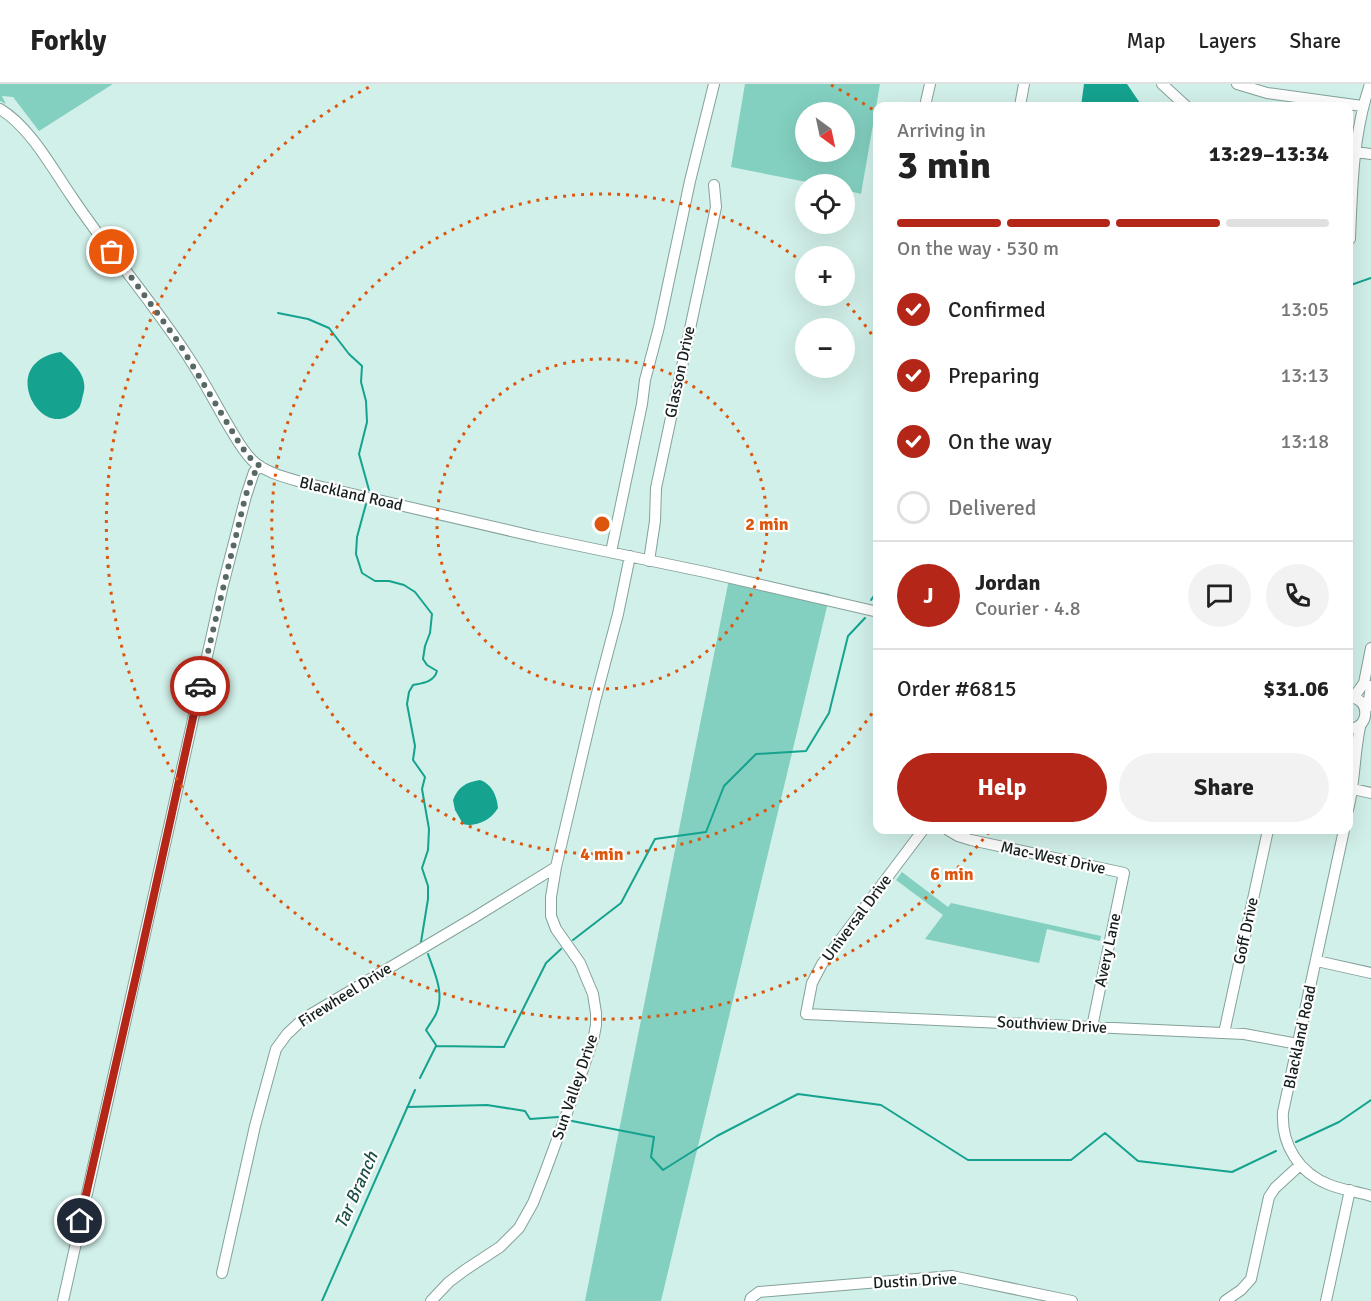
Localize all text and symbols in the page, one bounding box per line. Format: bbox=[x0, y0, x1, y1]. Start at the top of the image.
text: Forkly bbox=[30, 24, 106, 58]
text: Map bbox=[1127, 28, 1165, 54]
text: Layers bbox=[1198, 28, 1256, 54]
text: Share bbox=[1289, 28, 1341, 54]
north arrow bbox=[795, 102, 855, 162]
map controls bbox=[795, 102, 855, 378]
text: Arriving in bbox=[897, 118, 986, 143]
text: 13:29–13:34 bbox=[1209, 140, 1329, 167]
text: 3 min bbox=[897, 141, 991, 189]
button: locate bbox=[795, 174, 855, 234]
pin bbox=[86, 226, 137, 277]
icon: bag bbox=[95, 235, 128, 268]
text: On the way · 530 m bbox=[897, 236, 1059, 261]
button: + bbox=[795, 246, 855, 306]
icon: check bbox=[897, 293, 930, 326]
text: Confirmed bbox=[948, 296, 1046, 323]
text: 13:05 bbox=[1280, 297, 1329, 322]
button: − bbox=[795, 318, 855, 378]
street label: Glasson Drive bbox=[661, 324, 699, 420]
icon: check bbox=[897, 359, 930, 392]
text: Preparing bbox=[948, 362, 1040, 389]
text: 13:13 bbox=[1280, 363, 1329, 388]
icon: check bbox=[897, 425, 930, 458]
text: On the way bbox=[948, 428, 1052, 455]
text: 13:18 bbox=[1280, 429, 1329, 454]
street label: Blackland Road bbox=[297, 472, 405, 516]
text: Delivered bbox=[948, 494, 1036, 521]
text: 2 min bbox=[745, 513, 789, 535]
centre of rings bbox=[592, 514, 612, 534]
button: chat bbox=[1188, 564, 1251, 627]
button: phone bbox=[1266, 564, 1329, 627]
text: Jordan bbox=[975, 569, 1041, 596]
text: J bbox=[923, 582, 934, 609]
text: Courier · 4.8 bbox=[975, 596, 1081, 621]
courier bbox=[170, 656, 230, 716]
icon: car bbox=[184, 670, 217, 703]
text: Order #6815 bbox=[897, 675, 1017, 702]
text: $31.06 bbox=[1263, 675, 1329, 702]
button: Help bbox=[897, 753, 1107, 822]
button: Share bbox=[1119, 753, 1329, 822]
street label: Mac-West Drive bbox=[999, 837, 1107, 879]
text: 4 min bbox=[580, 843, 624, 865]
text: 6 min bbox=[930, 863, 974, 885]
street label: Universal Drive bbox=[818, 871, 896, 965]
street label: Goff Drive bbox=[1229, 896, 1263, 966]
street label: Avery Lane bbox=[1090, 911, 1126, 989]
street label: Firewheel Drive bbox=[295, 958, 395, 1032]
street label: Blackland Road bbox=[1279, 983, 1321, 1091]
street label: Southview Drive bbox=[996, 1012, 1108, 1038]
street label: Sun Valley Drive bbox=[548, 1032, 602, 1142]
water label: Tar Branch bbox=[329, 1147, 383, 1232]
pin bbox=[54, 1195, 105, 1246]
icon: home bbox=[63, 1204, 96, 1237]
street label: Dustin Drive bbox=[872, 1269, 958, 1293]

